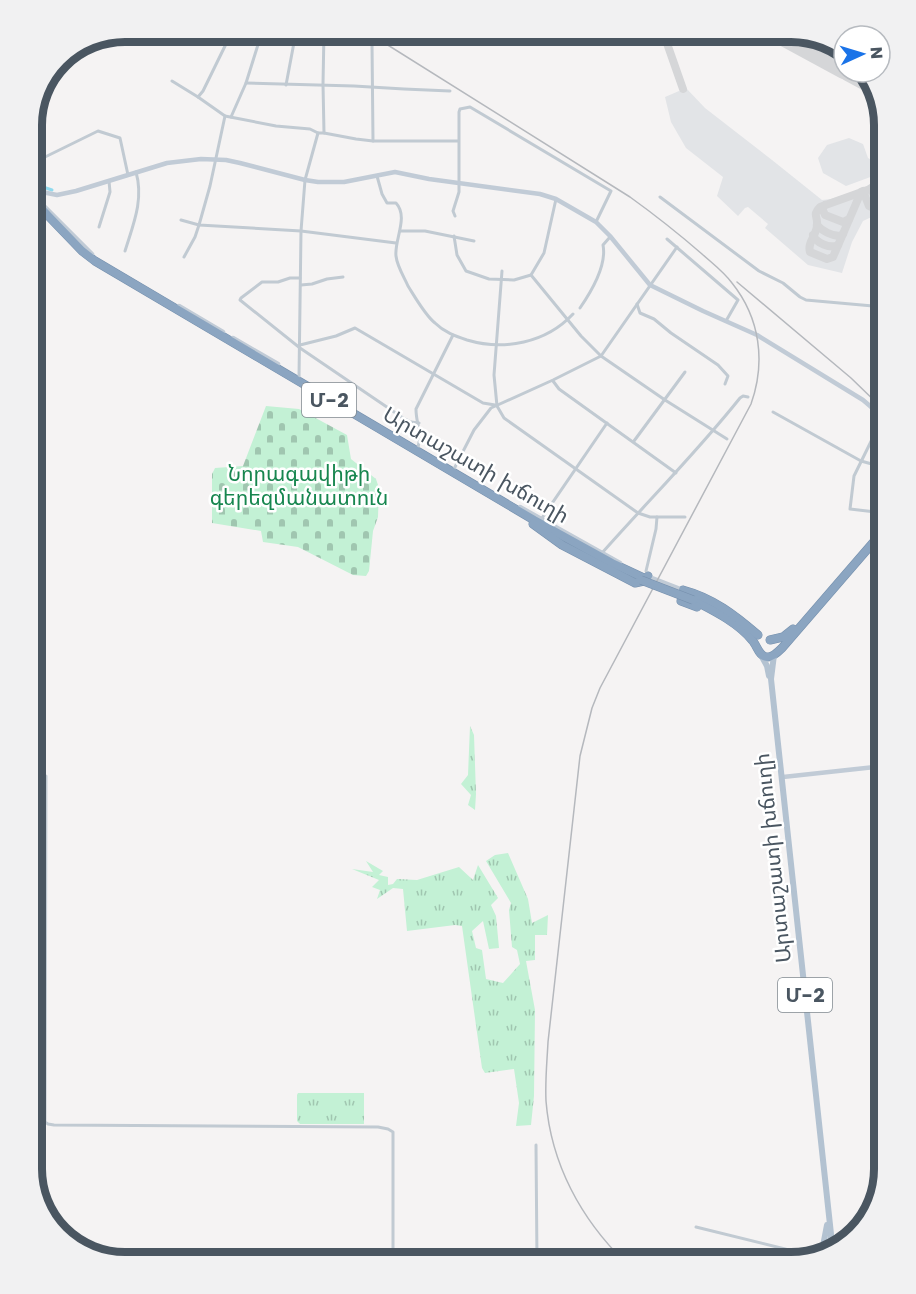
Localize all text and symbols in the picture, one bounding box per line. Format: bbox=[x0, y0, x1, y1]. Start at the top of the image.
north arrow bbox=[832, 24, 892, 84]
text: N bbox=[865, 46, 888, 60]
road number: Մ-2 bbox=[302, 383, 356, 417]
street label: Արտաշատի խճուղի bbox=[378, 399, 575, 530]
park label: Նորագավիթի գերեզմանատուն bbox=[210, 459, 388, 512]
street label: Արտաշատի խճուղի bbox=[747, 752, 798, 964]
road number: Մ-2 bbox=[778, 978, 832, 1012]

